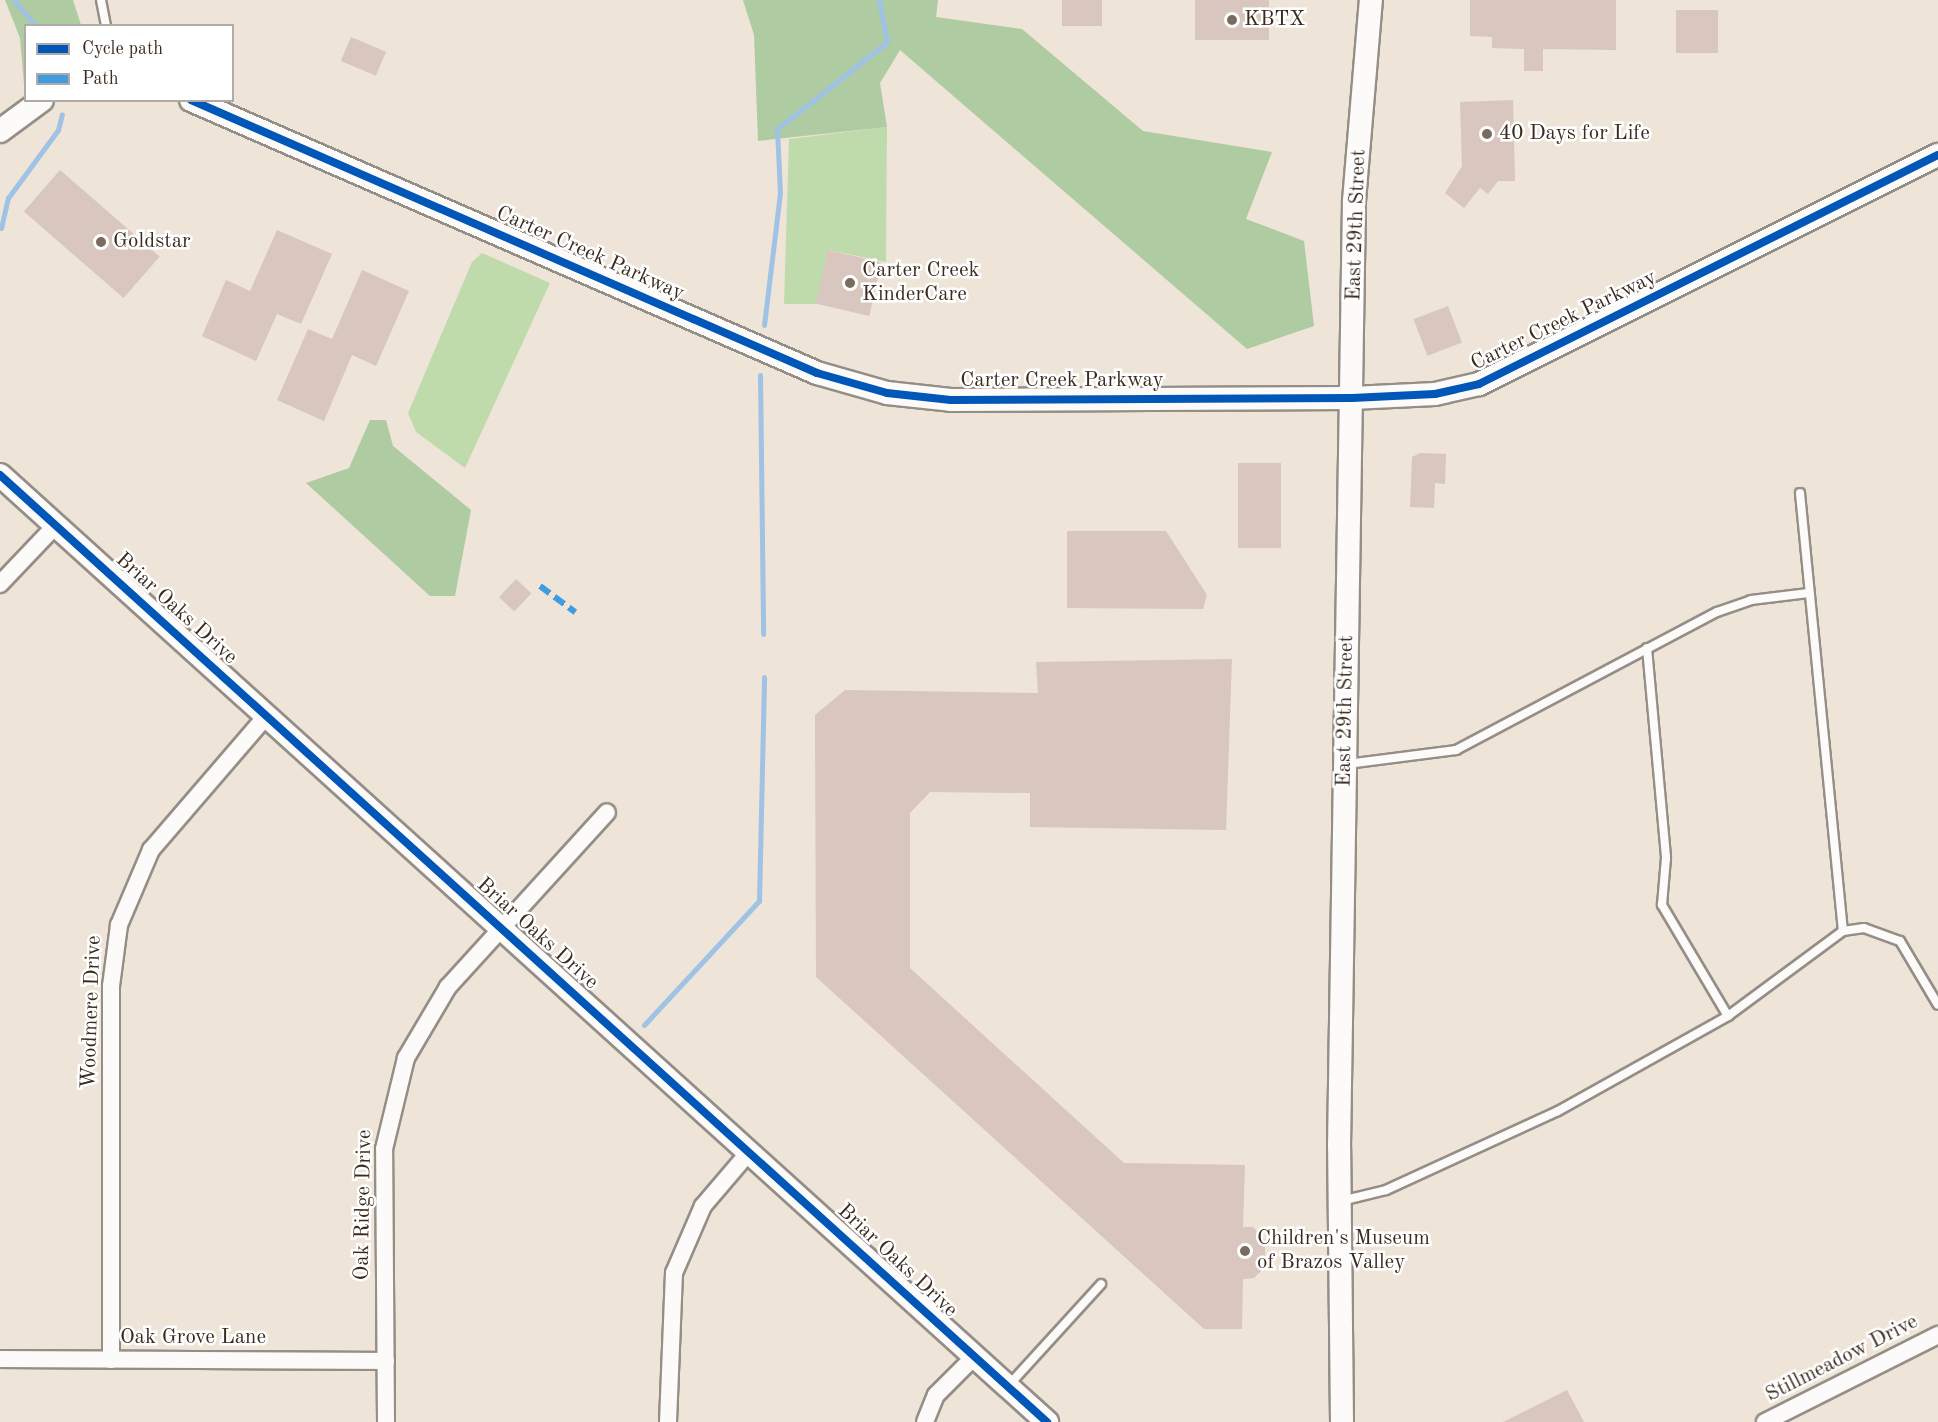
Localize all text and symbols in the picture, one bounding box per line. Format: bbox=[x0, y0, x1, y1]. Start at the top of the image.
place label: KBTX bbox=[1244, 7, 1305, 33]
marker: KBTX bbox=[1225, 13, 1239, 27]
legend bbox=[24, 24, 234, 102]
text: Cycle path bbox=[82, 40, 163, 58]
text: Path bbox=[82, 70, 118, 88]
place label: 40 Days for Life bbox=[1499, 121, 1650, 147]
marker: 40 Days for Life bbox=[1480, 127, 1494, 141]
street label: East 29th Street bbox=[1342, 149, 1372, 301]
street label: Carter Creek Parkway bbox=[492, 201, 688, 307]
place label: Goldstar bbox=[113, 229, 191, 255]
marker: Goldstar bbox=[94, 235, 108, 249]
place label: Carter Creek KinderCare bbox=[862, 258, 979, 308]
street label: Carter Creek Parkway bbox=[1467, 265, 1661, 377]
marker: Carter Creek KinderCare bbox=[843, 276, 857, 290]
street label: Carter Creek Parkway bbox=[960, 368, 1164, 394]
street label: Briar Oaks Drive bbox=[110, 548, 242, 670]
street label: East 29th Street bbox=[1332, 635, 1360, 787]
street label: Briar Oaks Drive bbox=[471, 873, 603, 995]
street label: Woodmere Drive bbox=[77, 935, 107, 1089]
street label: Oak Ridge Drive bbox=[350, 1129, 378, 1281]
street label: Briar Oaks Drive bbox=[832, 1199, 962, 1323]
place label: Children's Museum of Brazos Valley bbox=[1257, 1226, 1430, 1276]
marker: Children's Museum of Brazos Valley bbox=[1238, 1244, 1252, 1258]
street label: Stillmeadow Drive bbox=[1762, 1310, 1922, 1408]
street label: Oak Grove Lane bbox=[120, 1325, 266, 1351]

